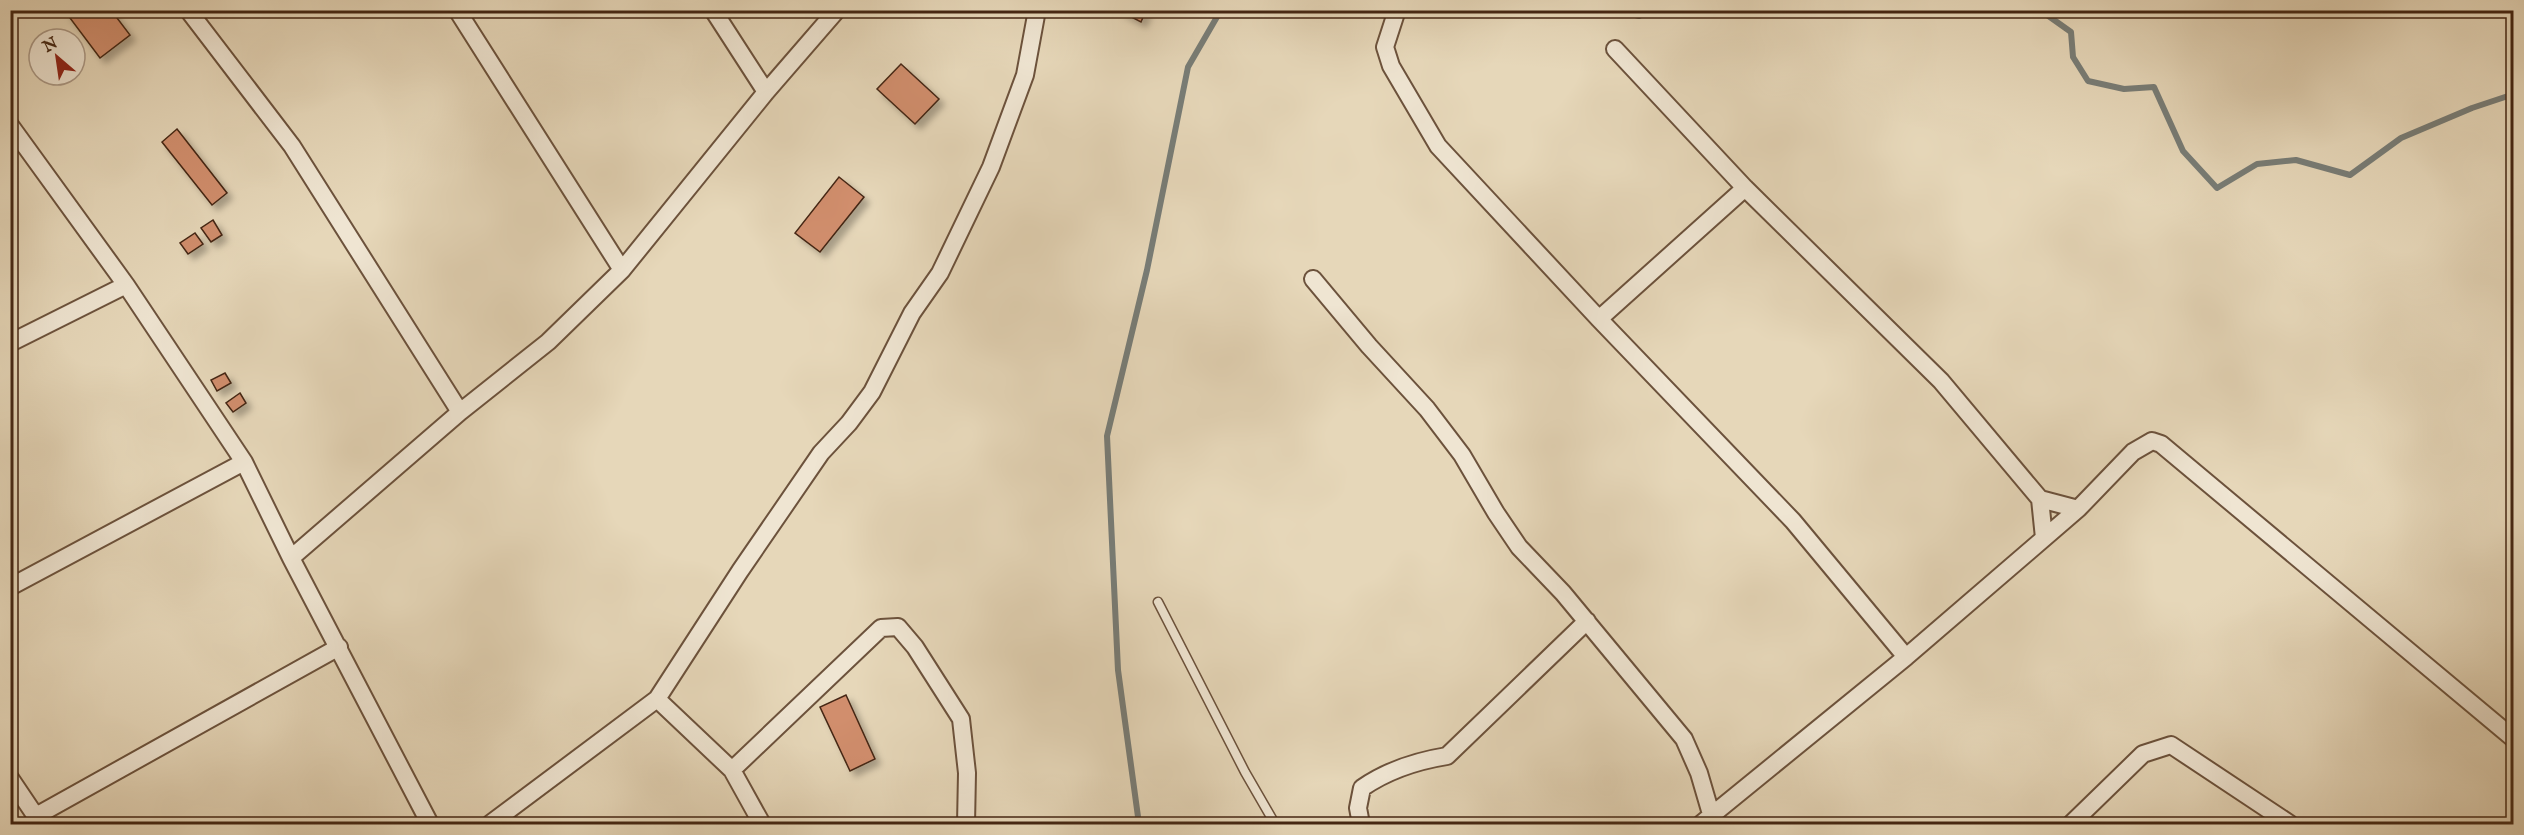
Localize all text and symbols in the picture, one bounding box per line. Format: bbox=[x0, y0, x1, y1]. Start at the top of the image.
north arrow bbox=[27, 27, 87, 87]
text: N bbox=[39, 33, 62, 58]

